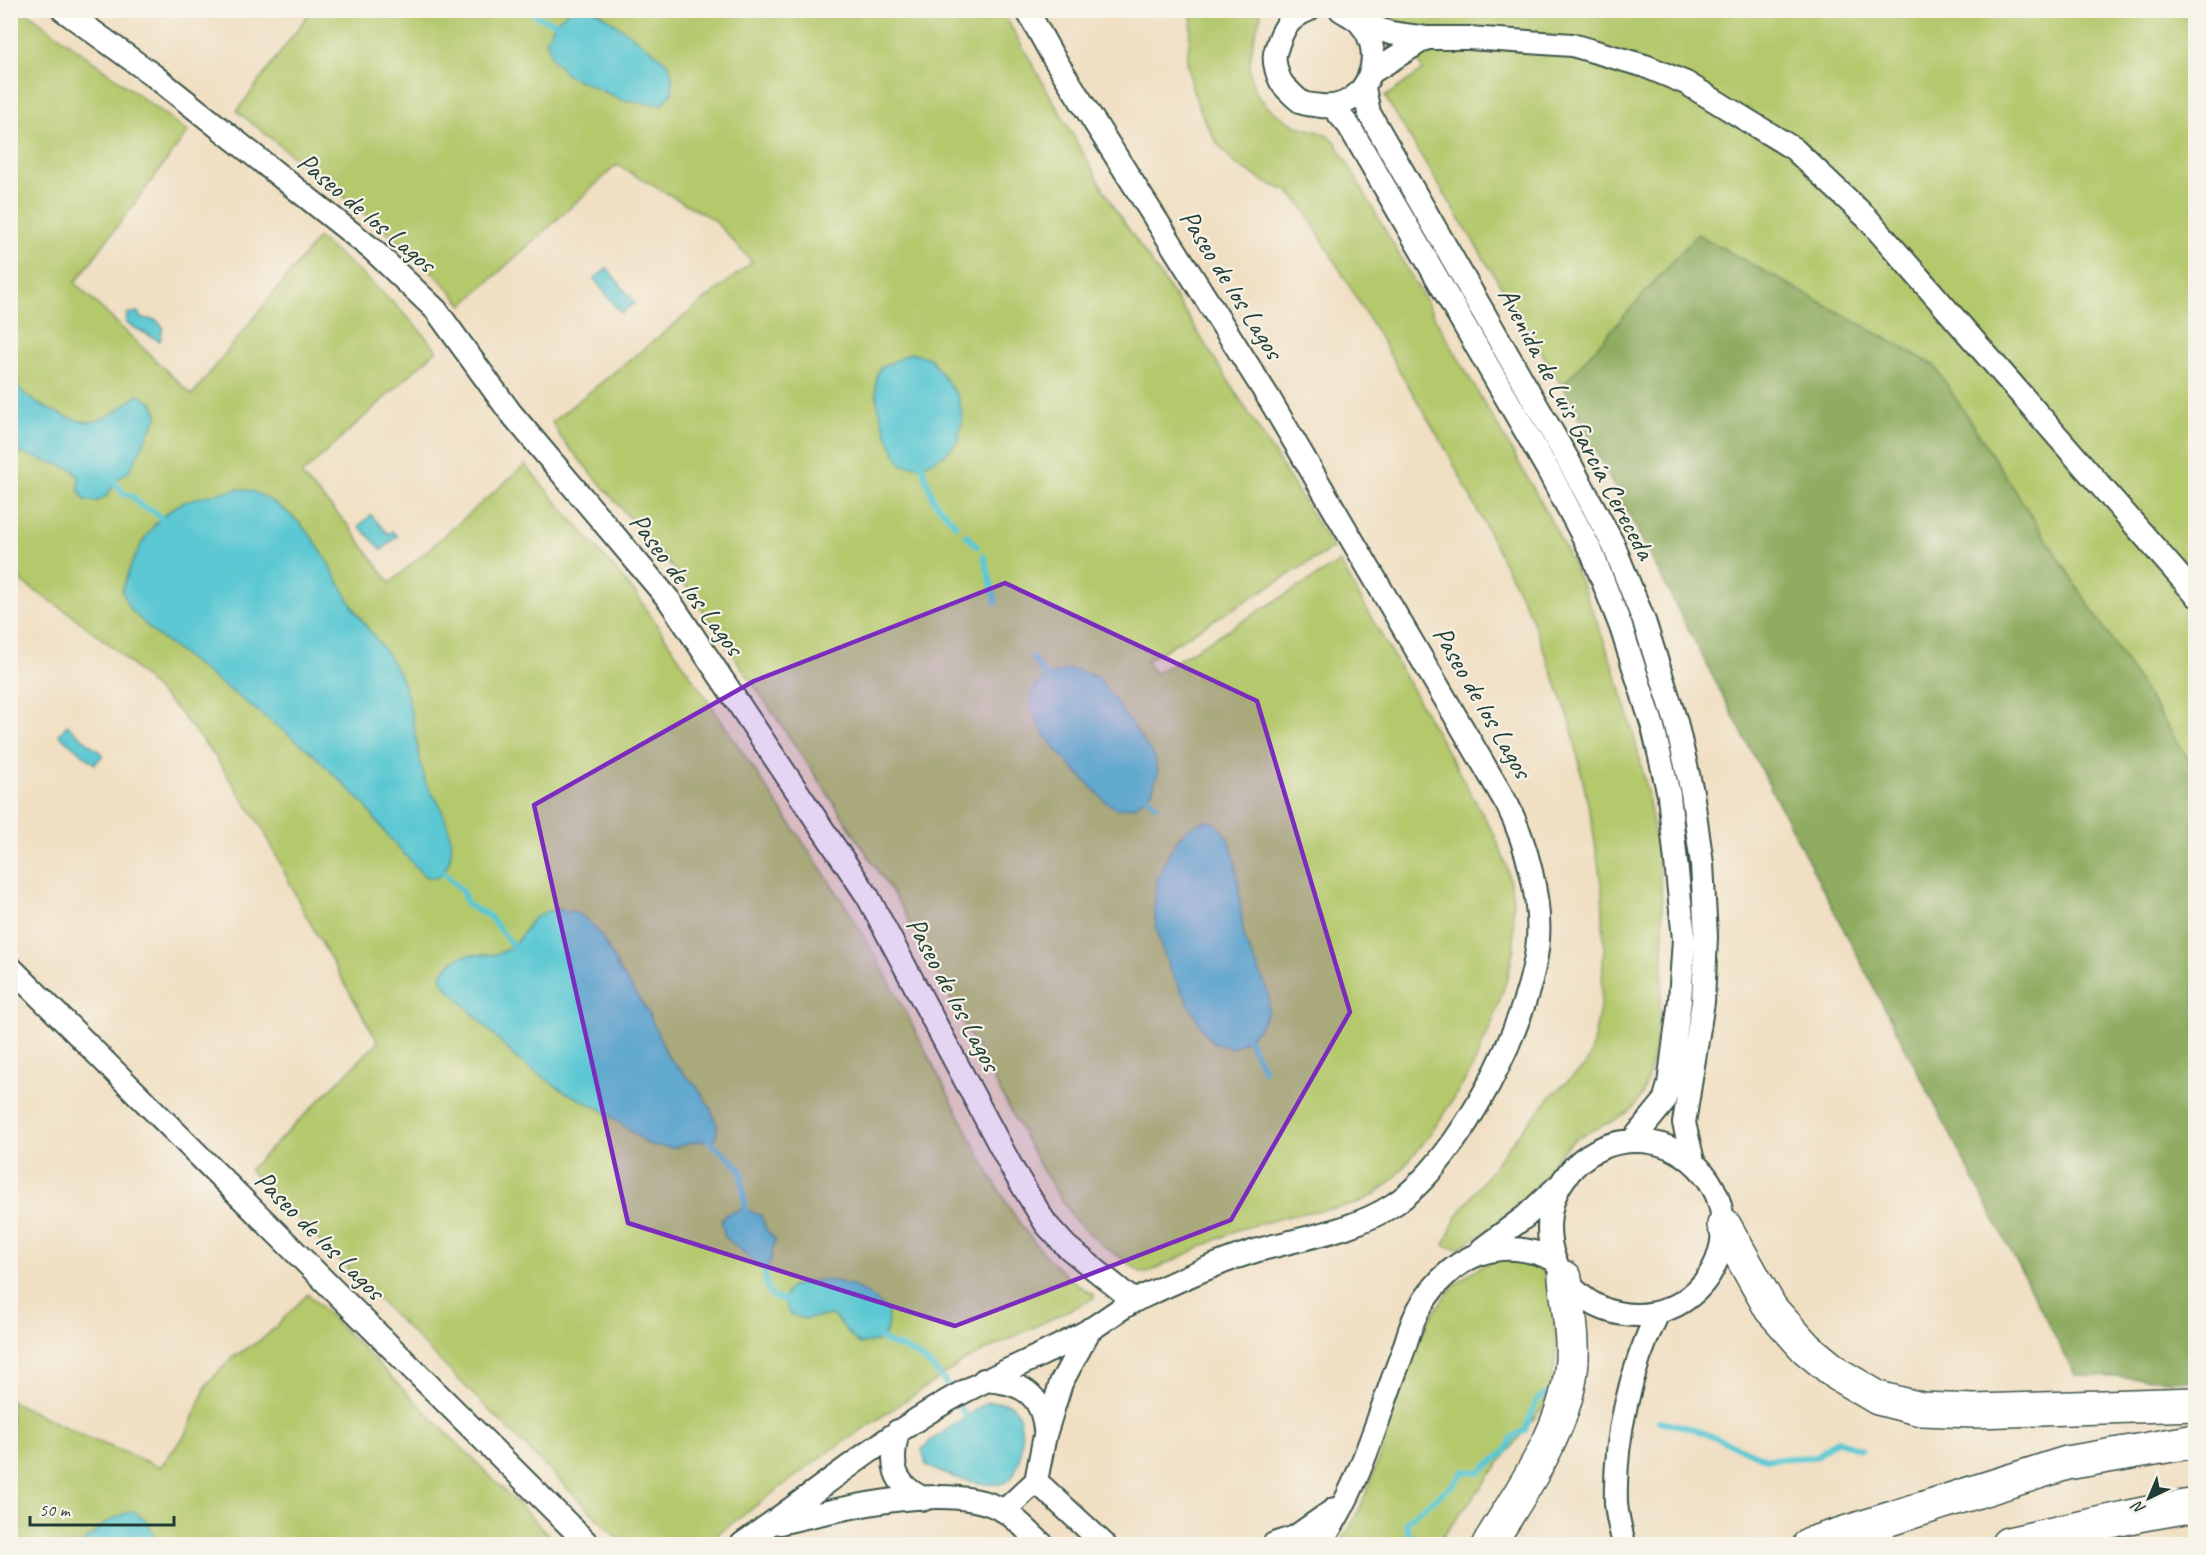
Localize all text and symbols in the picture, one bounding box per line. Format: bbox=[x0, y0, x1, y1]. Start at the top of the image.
street label: Paseo de los Lagos bbox=[291, 144, 445, 282]
street label: Paseo de los Lagos bbox=[1172, 203, 1293, 367]
street label: Avenida de Luis García Cereceda bbox=[1490, 281, 1664, 567]
street label: Paseo de los Lagos bbox=[622, 506, 754, 664]
street label: Paseo de los Lagos bbox=[1425, 620, 1542, 786]
street label: Paseo de los Lagos bbox=[899, 911, 1011, 1079]
street label: Paseo de los Lagos bbox=[248, 1163, 394, 1309]
north arrow bbox=[2119, 1468, 2179, 1528]
scale bar bbox=[30, 1489, 174, 1527]
text: N bbox=[2127, 1495, 2150, 1519]
text: 50 m bbox=[39, 1499, 72, 1521]

